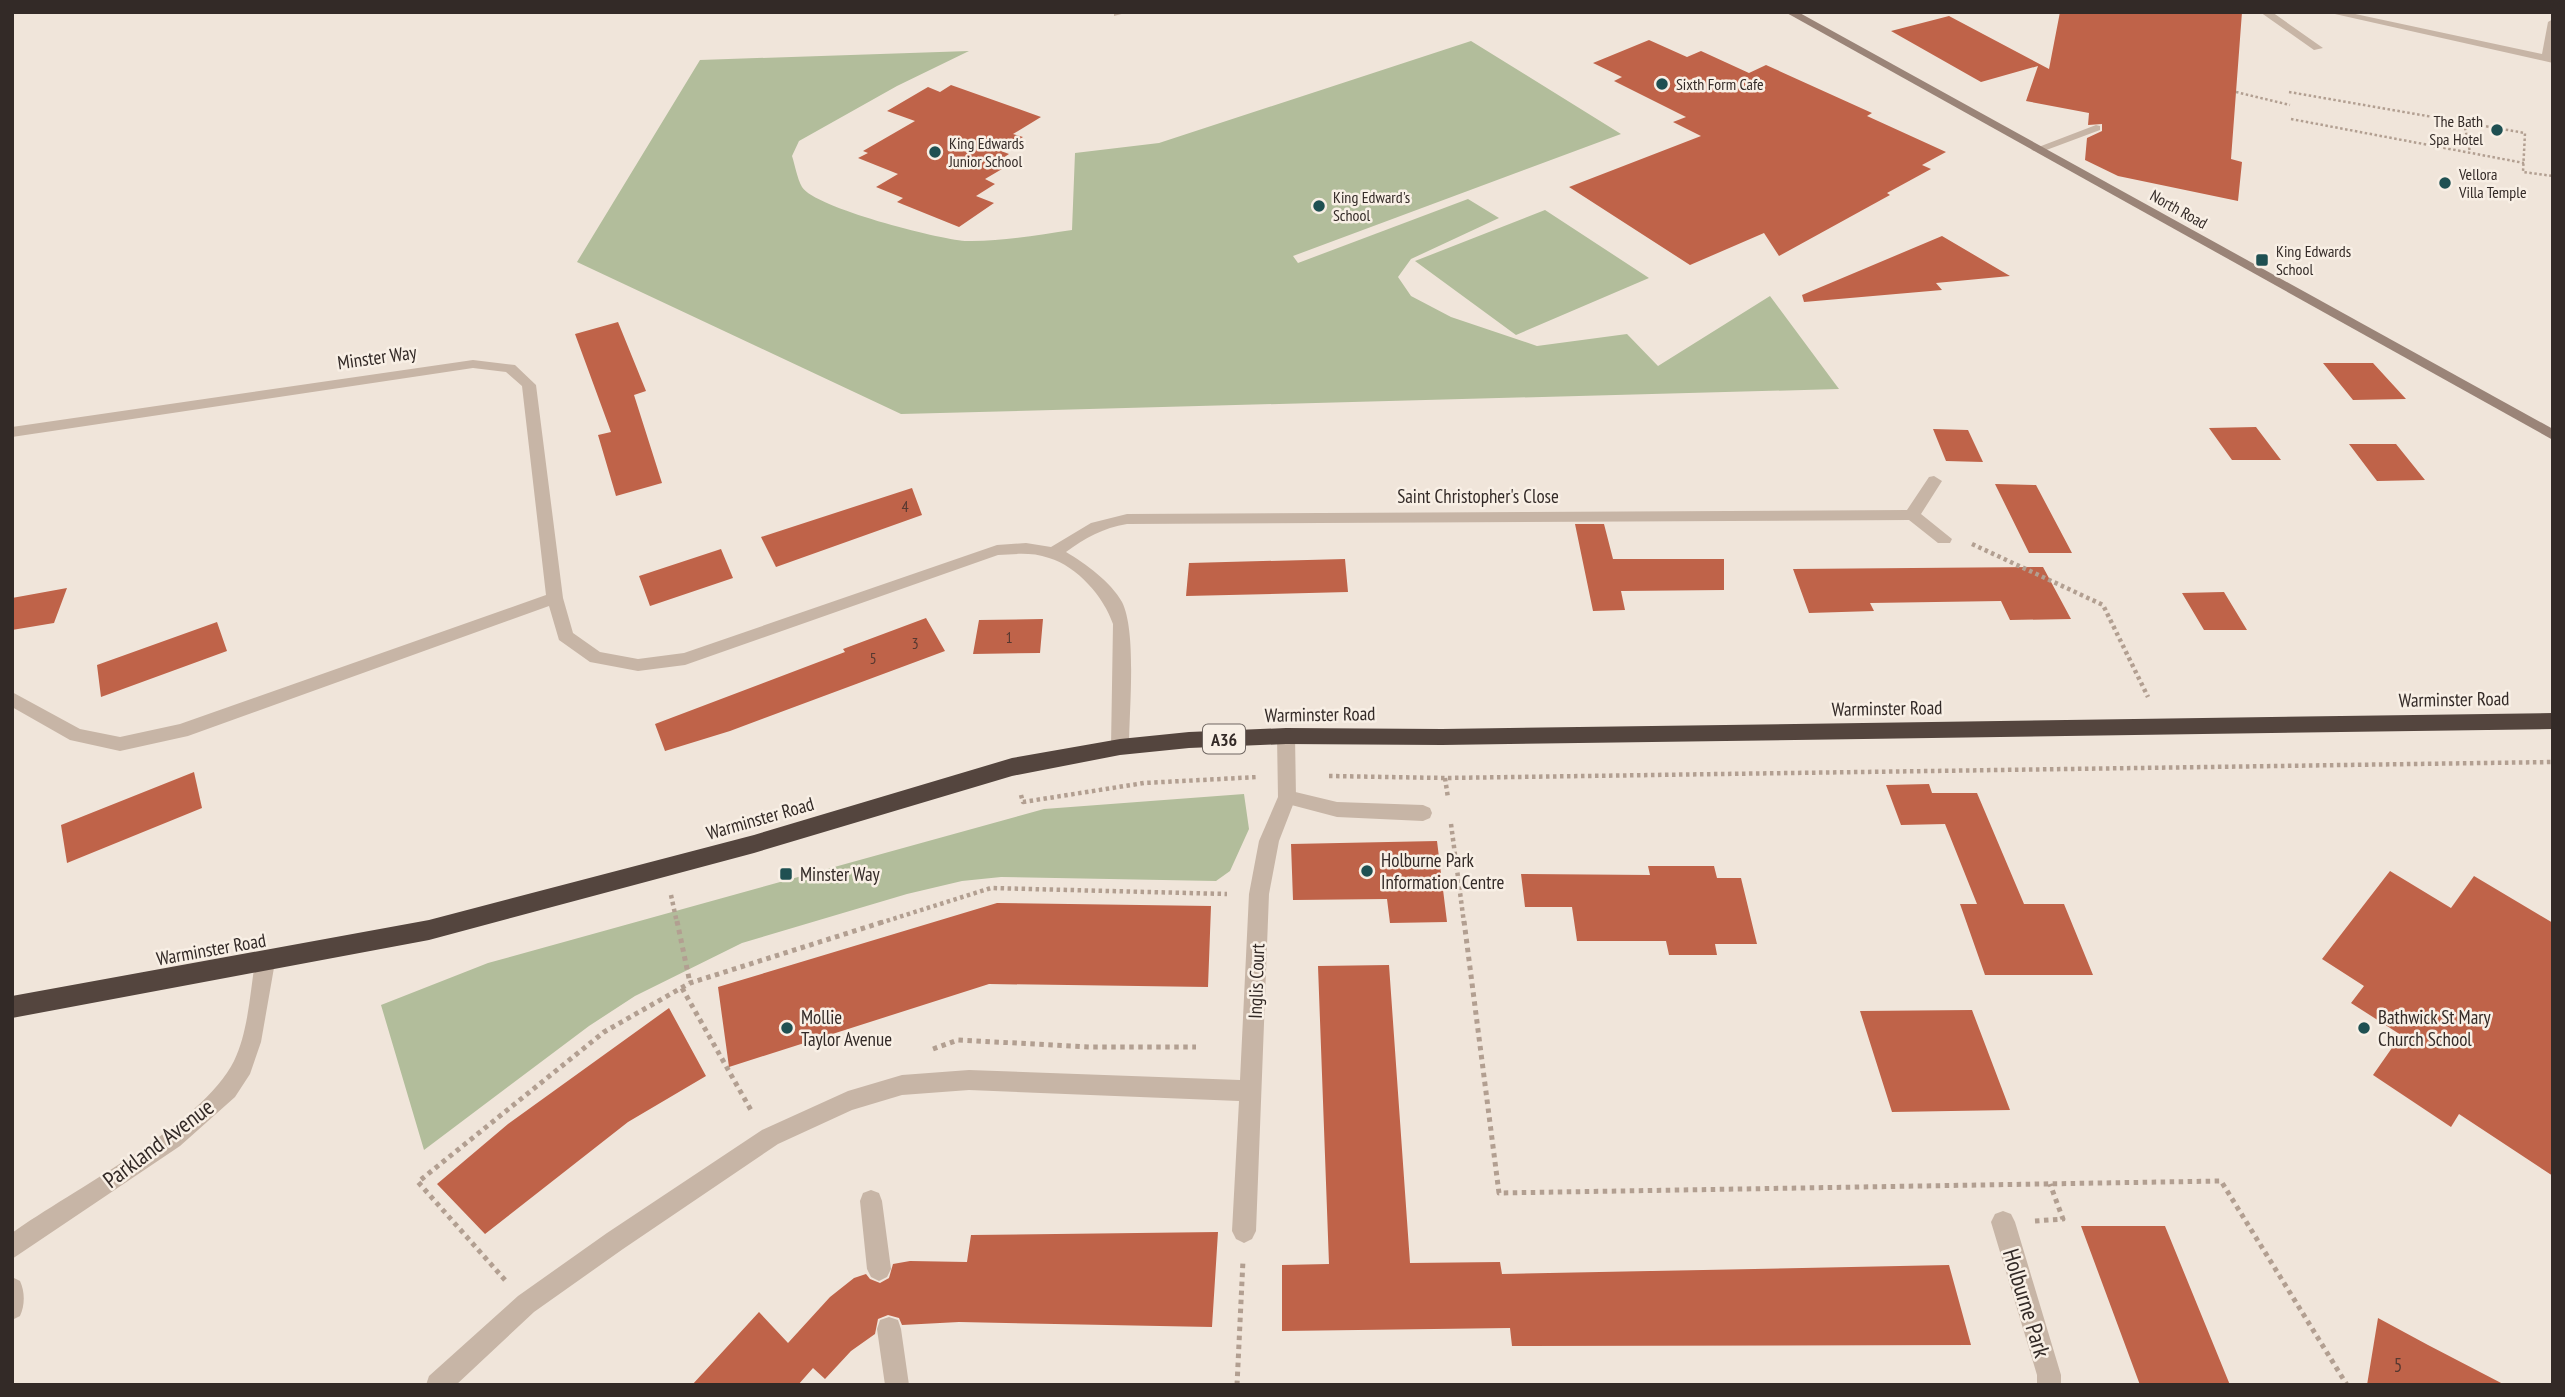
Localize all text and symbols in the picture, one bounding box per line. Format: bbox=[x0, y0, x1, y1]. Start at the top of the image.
place label: Sixth Form Cafe bbox=[1676, 74, 1764, 94]
marker: Sixth Form Cafe bbox=[1654, 76, 1670, 92]
place label: The Bath Spa Hotel bbox=[2429, 111, 2483, 149]
marker: The Bath Spa Hotel bbox=[2489, 122, 2505, 138]
place label: King Edwards Junior School bbox=[948, 133, 1024, 171]
marker: King Edwards Junior School bbox=[927, 144, 943, 160]
place label: Vellora Villa Temple bbox=[2458, 164, 2527, 202]
marker: Vellora Villa Temple bbox=[2437, 175, 2453, 191]
street label: North Road bbox=[2147, 185, 2211, 233]
place label: King Edward's School bbox=[1333, 187, 1410, 225]
marker: King Edward's School bbox=[1311, 198, 1327, 214]
place label: King Edwards School bbox=[2276, 241, 2351, 279]
marker: King Edwards School bbox=[2254, 252, 2270, 268]
street label: Minster Way bbox=[336, 339, 419, 374]
street label: Saint Christopher's Close bbox=[1397, 484, 1559, 508]
house number: 4 bbox=[901, 496, 909, 516]
house number: 1 bbox=[1005, 627, 1013, 647]
house number: 3 bbox=[911, 633, 919, 653]
house number: 5 bbox=[869, 648, 877, 668]
street label: Warminster Road bbox=[2398, 686, 2510, 712]
street label: Warminster Road bbox=[1831, 695, 1943, 721]
street label: Warminster Road bbox=[1264, 701, 1376, 727]
road number: A36 bbox=[1203, 724, 1245, 754]
street label: Warminster Road bbox=[703, 791, 817, 845]
place label: Holburne Park Information Centre bbox=[1381, 848, 1505, 894]
place label: Minster Way bbox=[800, 862, 881, 886]
marker: Holburne Park Information Centre bbox=[1359, 863, 1375, 879]
marker: Minster Way bbox=[778, 866, 794, 882]
street label: Warminster Road bbox=[154, 928, 268, 970]
street label: Inglis Court bbox=[1243, 942, 1269, 1019]
place label: Mollie Taylor Avenue bbox=[801, 1005, 892, 1051]
place label: Bathwick St Mary Church School bbox=[2378, 1005, 2491, 1051]
marker: Mollie Taylor Avenue bbox=[779, 1020, 795, 1036]
marker: Bathwick St Mary Church School bbox=[2356, 1020, 2372, 1036]
street label: Parkland Avenue bbox=[97, 1092, 219, 1194]
street label: Holburne Park bbox=[1997, 1245, 2057, 1361]
house number: 5 bbox=[2394, 1353, 2402, 1377]

